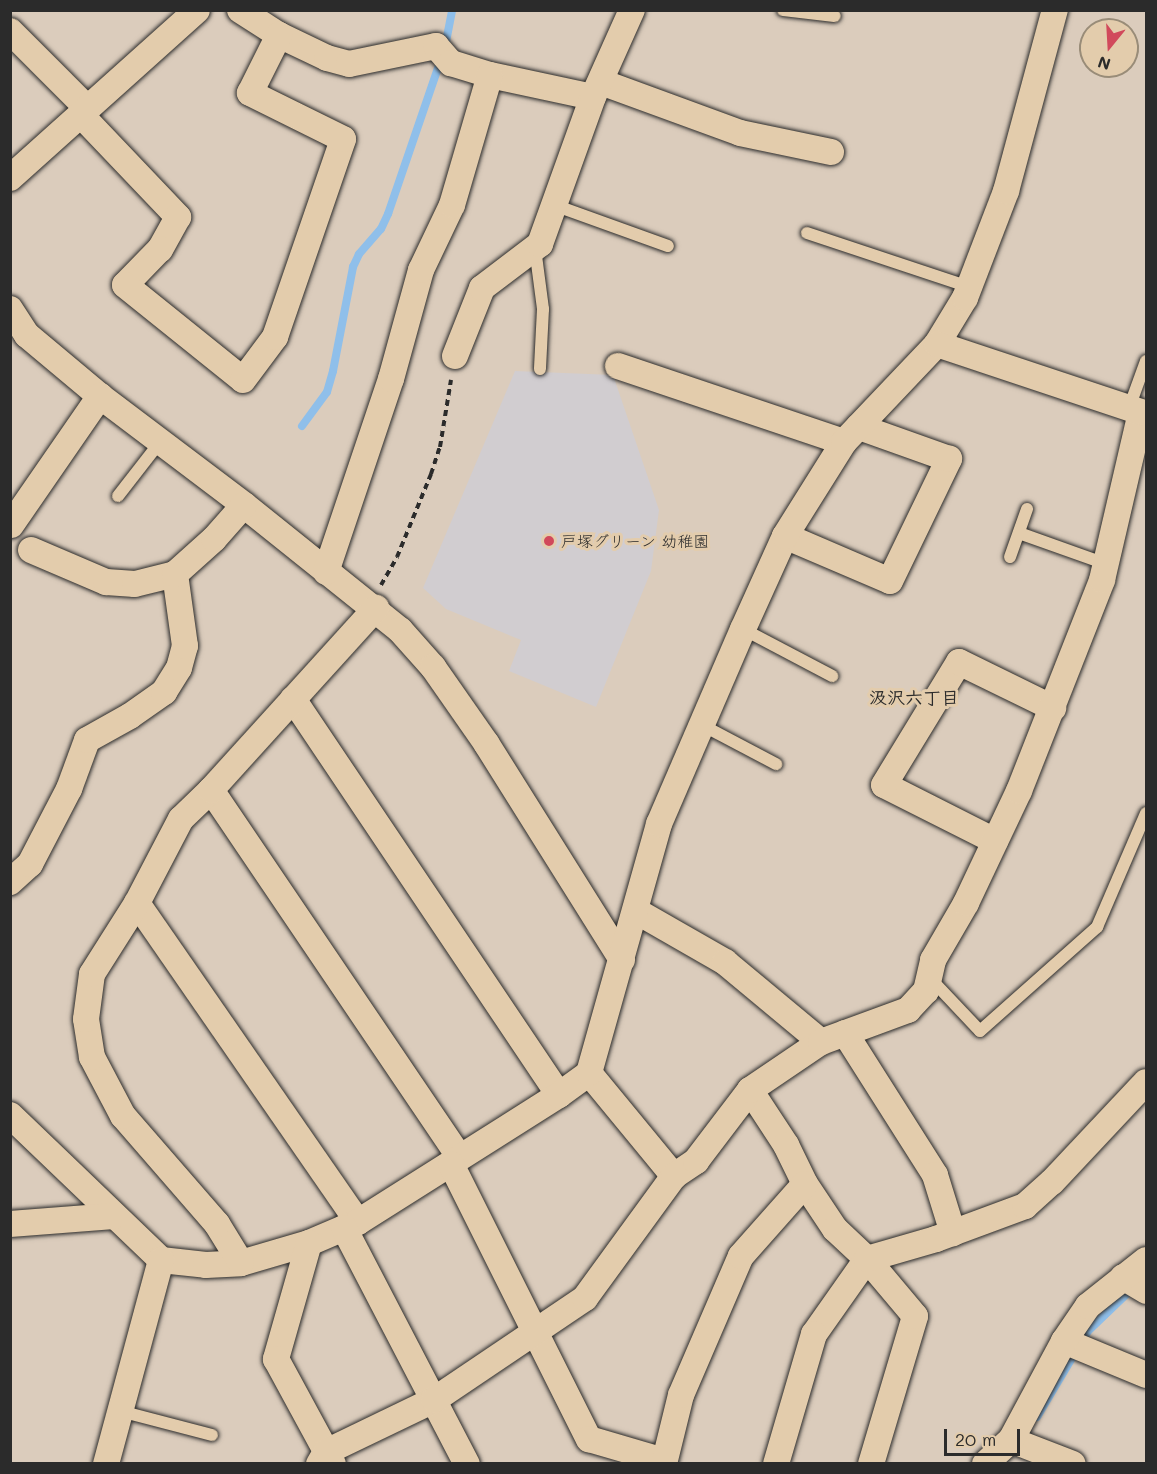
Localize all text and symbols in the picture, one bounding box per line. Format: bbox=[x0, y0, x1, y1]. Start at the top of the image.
north arrow bbox=[1079, 18, 1139, 78]
text: N bbox=[1095, 52, 1113, 76]
place label: 戸塚グリーン 幼稚園 bbox=[561, 531, 710, 551]
marker: 戸塚グリーン 幼稚園 bbox=[542, 534, 556, 548]
district label: 汲沢六丁目 bbox=[869, 686, 959, 708]
scale bar bbox=[947, 1417, 1024, 1455]
text: 20 m bbox=[955, 1427, 996, 1451]

